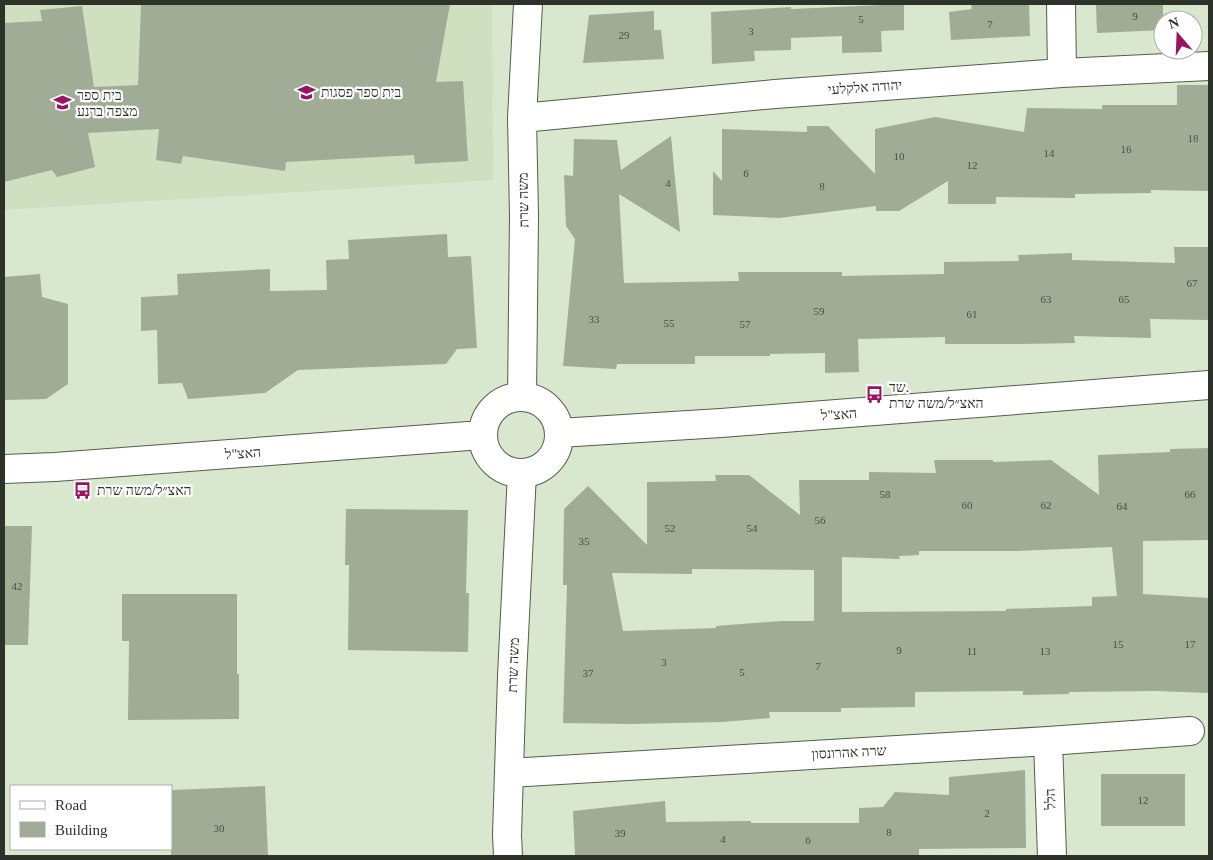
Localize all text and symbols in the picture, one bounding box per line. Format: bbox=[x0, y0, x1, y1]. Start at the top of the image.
house number: 9 bbox=[1132, 10, 1138, 22]
north arrow bbox=[1153, 10, 1203, 60]
house number: 5 bbox=[858, 13, 864, 25]
text: N bbox=[1167, 14, 1181, 32]
house number: 7 bbox=[987, 18, 993, 30]
house number: 3 bbox=[748, 25, 754, 37]
house number: 29 bbox=[619, 29, 630, 41]
street label: יהודה אלקלעי bbox=[828, 77, 903, 98]
school or university icon: בית ספר פסגות bbox=[297, 82, 317, 102]
place label: בית ספר פסגות bbox=[321, 85, 401, 100]
place label: בית ספר מצפה ברנע bbox=[77, 88, 138, 119]
school or university icon: בית ספר מצפה ברנע bbox=[53, 93, 73, 113]
house number: 18 bbox=[1188, 132, 1199, 144]
house number: 16 bbox=[1121, 143, 1132, 155]
house number: 14 bbox=[1044, 147, 1055, 159]
house number: 10 bbox=[894, 150, 905, 162]
house number: 12 bbox=[967, 159, 978, 171]
house number: 6 bbox=[743, 167, 749, 179]
street label: משה שרת bbox=[516, 172, 531, 228]
house number: 4 bbox=[665, 177, 671, 189]
house number: 8 bbox=[819, 180, 825, 192]
house number: 67 bbox=[1187, 277, 1198, 289]
house number: 63 bbox=[1041, 293, 1052, 305]
house number: 65 bbox=[1119, 293, 1130, 305]
house number: 59 bbox=[814, 305, 825, 317]
house number: 61 bbox=[967, 308, 978, 320]
house number: 33 bbox=[589, 313, 600, 325]
house number: 55 bbox=[664, 317, 675, 329]
house number: 57 bbox=[740, 318, 751, 330]
place label: שד. האצ״ל/משה שרת bbox=[889, 380, 984, 411]
bus stop icon: שד. האצ״ל/משה שרת bbox=[865, 385, 885, 405]
street label: האצ"ל bbox=[820, 406, 858, 423]
street label: האצ"ל bbox=[224, 445, 262, 462]
bus stop icon: האצ״ל/משה שרת bbox=[73, 480, 93, 500]
place label: האצ״ל/משה שרת bbox=[97, 483, 192, 498]
house number: 58 bbox=[880, 488, 891, 500]
house number: 66 bbox=[1185, 488, 1196, 500]
house number: 60 bbox=[962, 499, 973, 511]
house number: 62 bbox=[1041, 499, 1052, 511]
house number: 64 bbox=[1117, 500, 1128, 512]
house number: 56 bbox=[815, 514, 826, 526]
house number: 52 bbox=[665, 522, 676, 534]
house number: 54 bbox=[747, 522, 758, 534]
house number: 35 bbox=[579, 535, 590, 547]
house number: 42 bbox=[12, 580, 23, 592]
street label: משה שרת bbox=[505, 637, 522, 693]
house number: 15 bbox=[1113, 638, 1124, 650]
house number: 17 bbox=[1185, 638, 1196, 650]
house number: 9 bbox=[896, 644, 902, 656]
house number: 11 bbox=[967, 645, 977, 657]
house number: 13 bbox=[1040, 645, 1051, 657]
house number: 3 bbox=[661, 656, 667, 668]
house number: 7 bbox=[815, 660, 821, 672]
house number: 5 bbox=[739, 666, 745, 678]
house number: 37 bbox=[583, 667, 594, 679]
street label: שרה אהרונסון bbox=[811, 743, 887, 762]
legend bbox=[10, 785, 172, 850]
street label: הלל bbox=[1043, 788, 1058, 811]
house number: 12 bbox=[1138, 794, 1149, 806]
text: Road bbox=[55, 797, 87, 813]
house number: 2 bbox=[984, 807, 990, 819]
text: Building bbox=[55, 822, 108, 838]
house number: 30 bbox=[214, 822, 225, 834]
house number: 8 bbox=[886, 826, 892, 838]
house number: 39 bbox=[615, 827, 626, 839]
house number: 4 bbox=[720, 833, 726, 845]
house number: 6 bbox=[805, 834, 811, 846]

